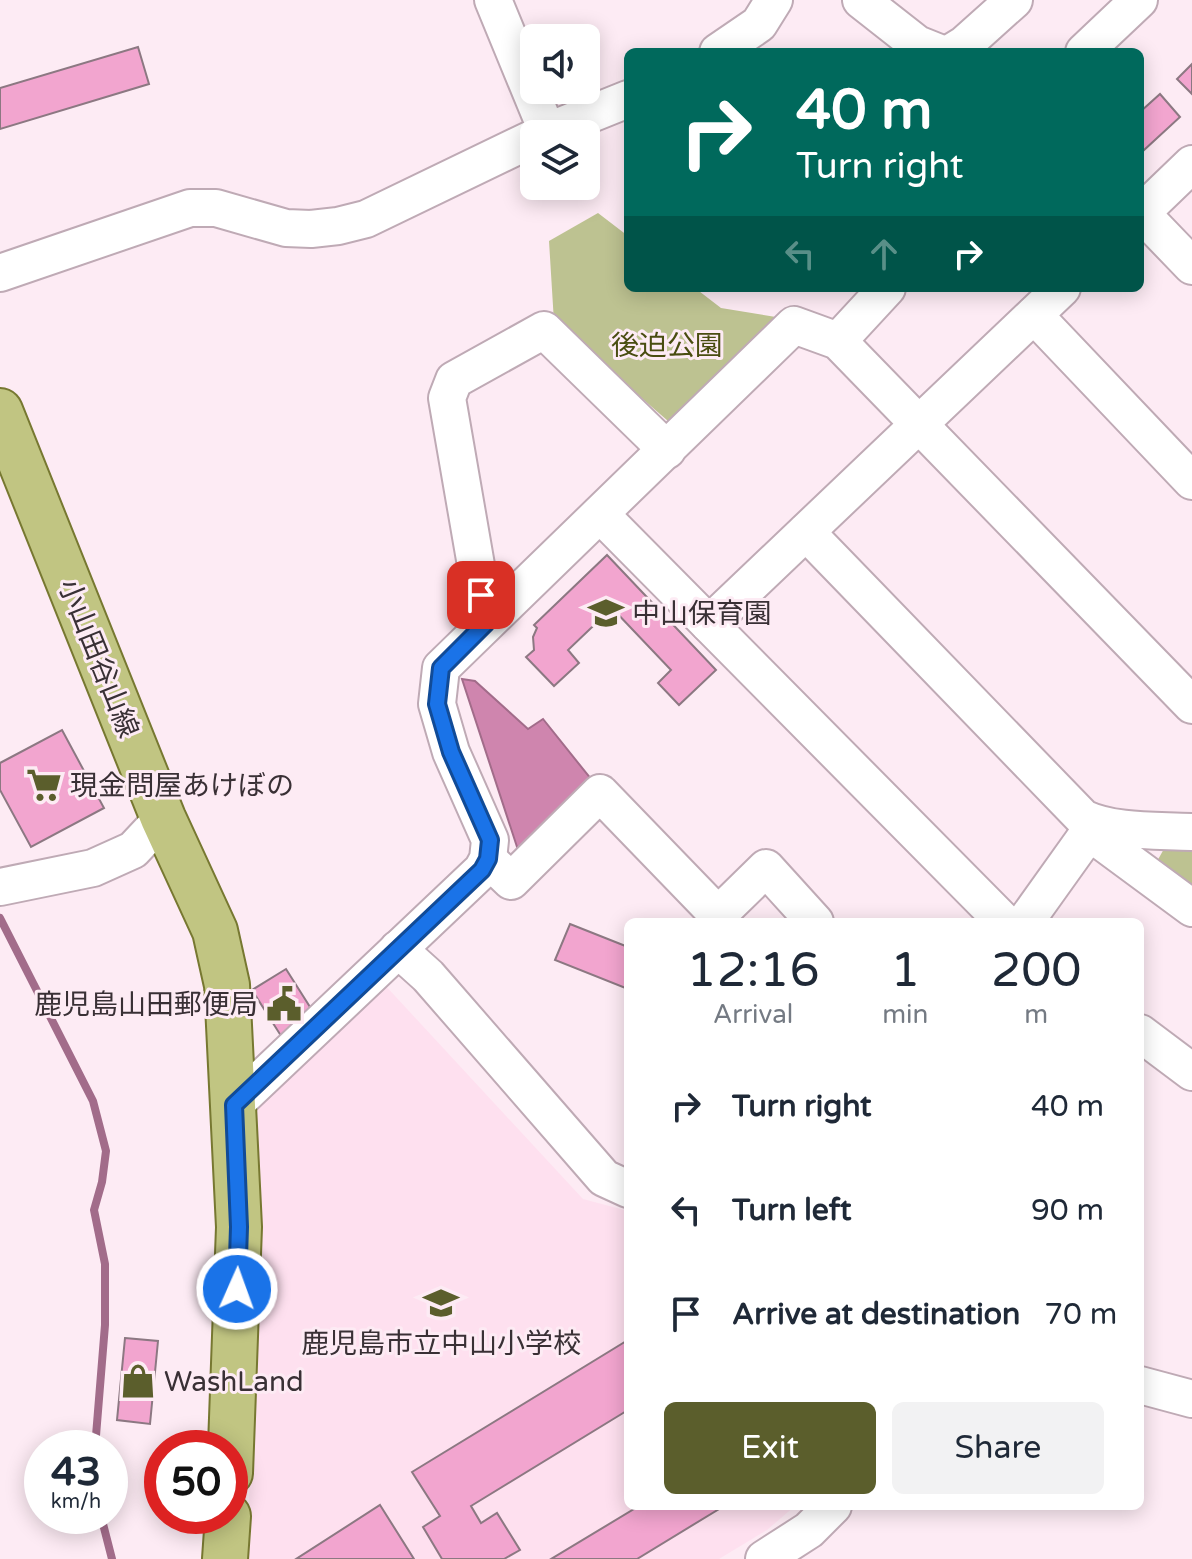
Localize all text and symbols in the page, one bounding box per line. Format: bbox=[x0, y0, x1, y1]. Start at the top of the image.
map controls bbox=[520, 24, 600, 200]
button: sound bbox=[520, 24, 600, 104]
text: 40 m bbox=[796, 77, 932, 144]
icon: right bbox=[664, 80, 768, 184]
button: layers bbox=[520, 120, 600, 200]
text: Turn right bbox=[796, 145, 963, 188]
icon: left bbox=[778, 232, 822, 276]
icon: ahead bbox=[862, 232, 906, 276]
icon: right bbox=[946, 232, 990, 276]
park label: 後迫公園 bbox=[611, 329, 723, 363]
pin bbox=[447, 561, 515, 629]
icon: arrive bbox=[459, 573, 503, 617]
street label: 小山田谷山線 bbox=[51, 574, 145, 743]
school or university icon: 中山保育園 bbox=[587, 594, 625, 632]
place label: 中山保育園 bbox=[632, 597, 772, 631]
supermarket icon: 現金問屋あけぼの bbox=[25, 766, 63, 804]
place label: 現金問屋あけぼの bbox=[70, 769, 294, 803]
text: 12:16 bbox=[687, 942, 820, 1000]
text: 1 bbox=[890, 942, 920, 1000]
text: 200 bbox=[991, 942, 1081, 1000]
public building icon: 鹿児島山田郵便局 bbox=[265, 985, 303, 1023]
place label: 鹿児島山田郵便局 bbox=[34, 988, 258, 1022]
text: Arrival bbox=[713, 999, 793, 1030]
text: min bbox=[882, 999, 928, 1030]
text: m bbox=[1024, 999, 1048, 1030]
icon: right bbox=[664, 1084, 708, 1128]
text: Turn right bbox=[732, 1088, 872, 1125]
text: 40 m bbox=[1031, 1088, 1104, 1125]
icon: left bbox=[664, 1188, 708, 1232]
text: Turn left bbox=[732, 1192, 851, 1229]
text: 90 m bbox=[1031, 1192, 1104, 1229]
position arrow bbox=[195, 1247, 279, 1331]
school or university icon: 鹿児島市立中山小学校 bbox=[422, 1284, 460, 1322]
icon: arrive bbox=[664, 1292, 708, 1336]
text: Arrive at destination bbox=[732, 1296, 1020, 1333]
text: 70 m bbox=[1044, 1296, 1117, 1333]
place label: 鹿児島市立中山小学校 bbox=[301, 1327, 581, 1361]
shop icon: WashLand bbox=[119, 1362, 157, 1400]
place label: WashLand bbox=[164, 1365, 304, 1399]
button: Exit bbox=[664, 1402, 876, 1494]
button: Share bbox=[892, 1402, 1104, 1494]
speed limit sign: 50 bbox=[144, 1430, 248, 1534]
text: 43 bbox=[51, 1448, 101, 1496]
text: km/h bbox=[51, 1490, 101, 1514]

